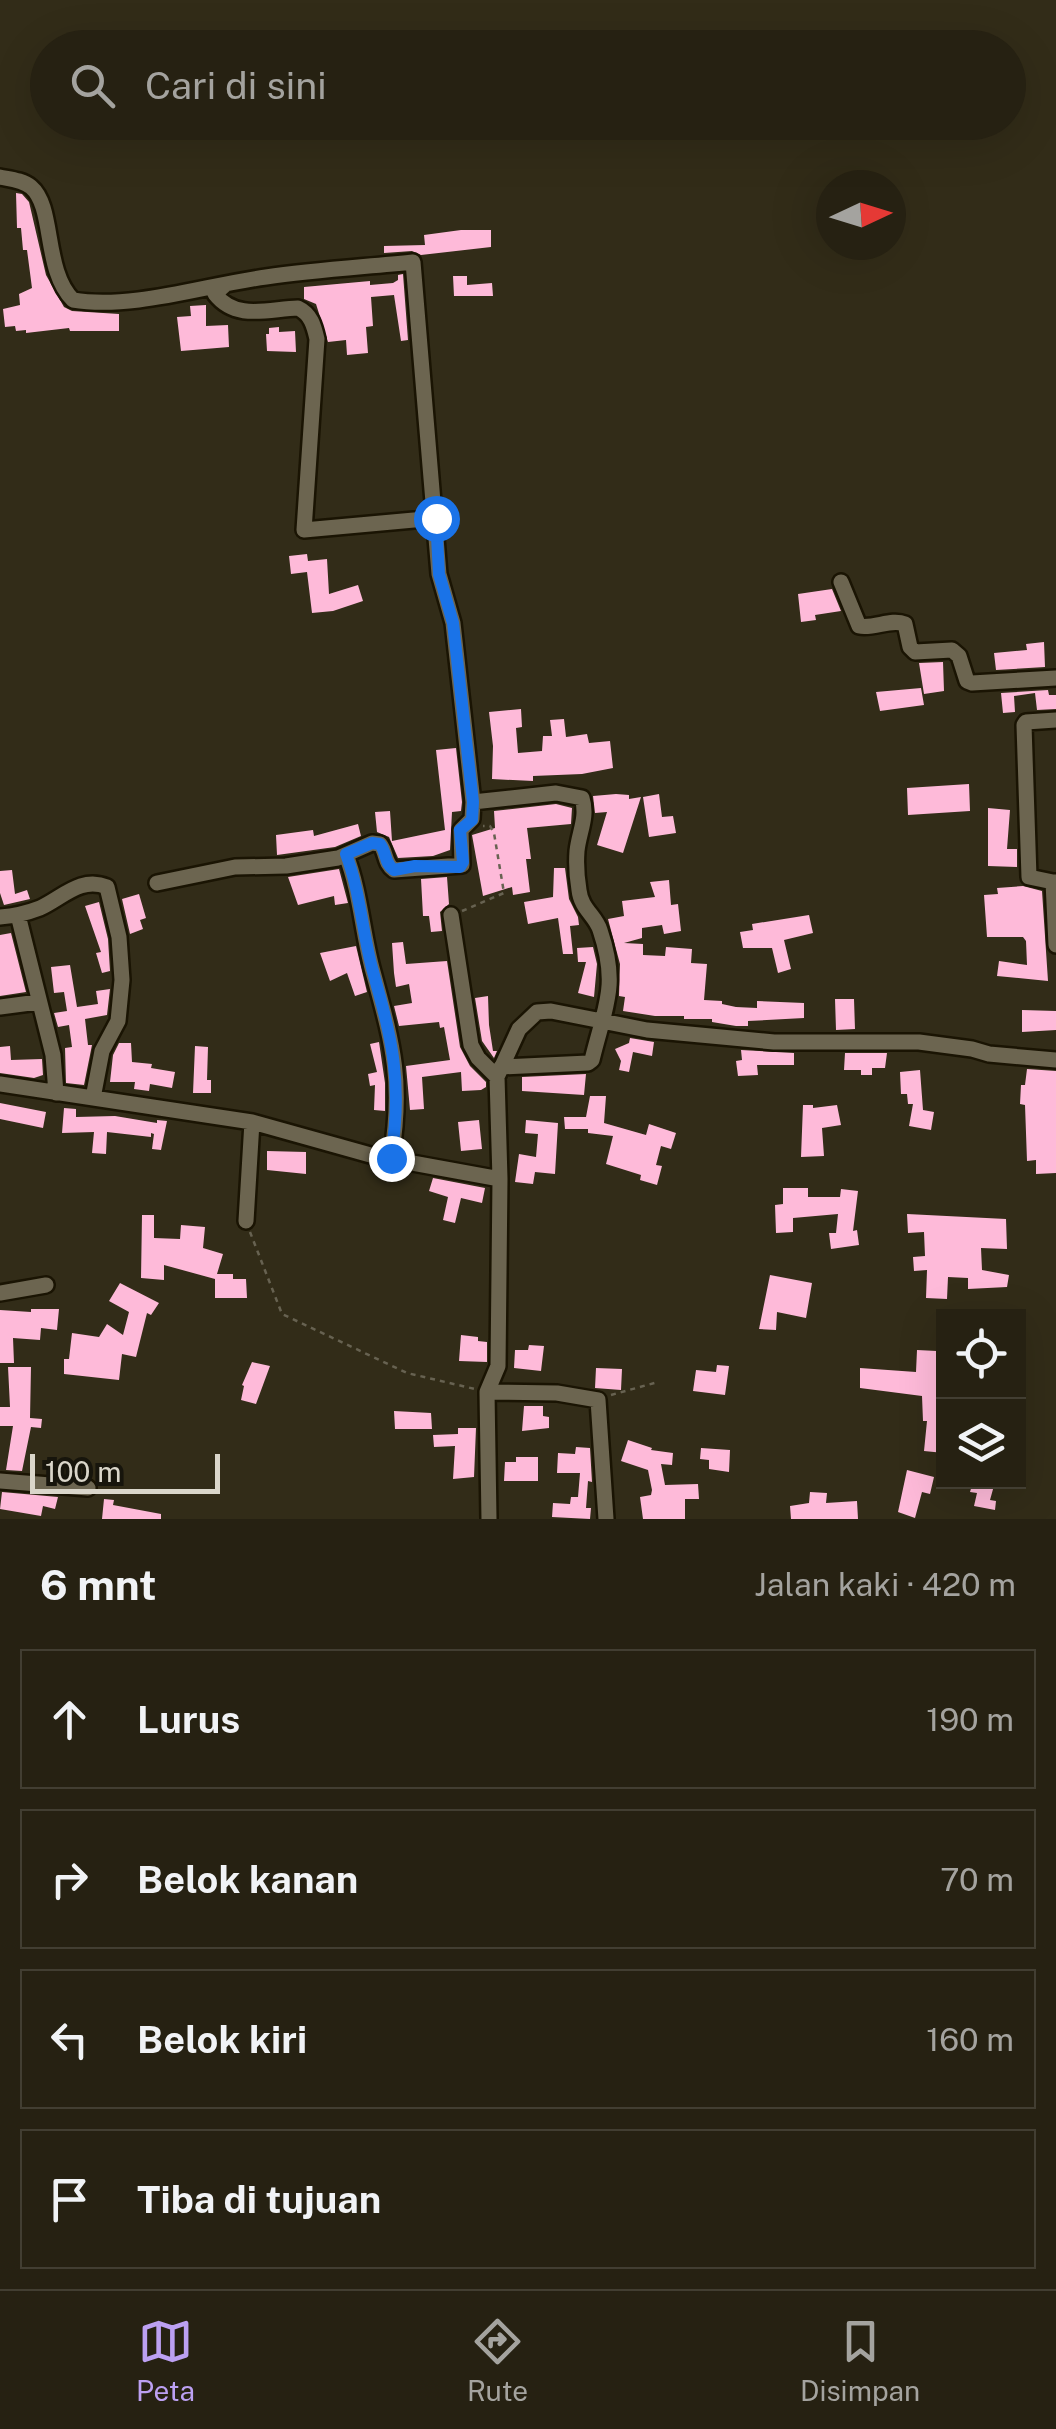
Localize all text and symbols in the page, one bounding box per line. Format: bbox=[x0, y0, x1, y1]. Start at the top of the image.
search box bbox=[30, 30, 1026, 140]
icon: search bbox=[65, 58, 120, 113]
text: Cari di sini bbox=[145, 63, 327, 108]
north arrow bbox=[816, 170, 906, 260]
route start bbox=[414, 496, 460, 542]
route end bbox=[369, 1136, 415, 1182]
map controls bbox=[936, 1309, 1026, 1489]
button: locate bbox=[936, 1309, 1026, 1399]
button: layers bbox=[936, 1399, 1026, 1489]
scale bar bbox=[30, 1449, 220, 1494]
text: 100 m bbox=[45, 1455, 122, 1488]
text: 6 mnt bbox=[40, 1560, 156, 1609]
text: Jalan kaki · 420 m bbox=[754, 1566, 1016, 1603]
icon: ahead bbox=[42, 1692, 97, 1747]
text: Lurus bbox=[137, 1697, 240, 1742]
text: 190 m bbox=[926, 1701, 1014, 1738]
icon: right bbox=[42, 1852, 97, 1907]
text: Belok kanan bbox=[137, 1857, 358, 1902]
text: 70 m bbox=[940, 1861, 1014, 1898]
icon: left bbox=[42, 2012, 97, 2067]
text: Belok kiri bbox=[137, 2017, 307, 2062]
text: 160 m bbox=[926, 2021, 1014, 2058]
icon: arrive bbox=[42, 2172, 97, 2227]
text: Tiba di tujuan bbox=[137, 2177, 381, 2222]
tab: Peta bbox=[136, 2314, 195, 2407]
tab: Rute bbox=[467, 2314, 528, 2407]
tab: Disimpan bbox=[800, 2314, 920, 2407]

